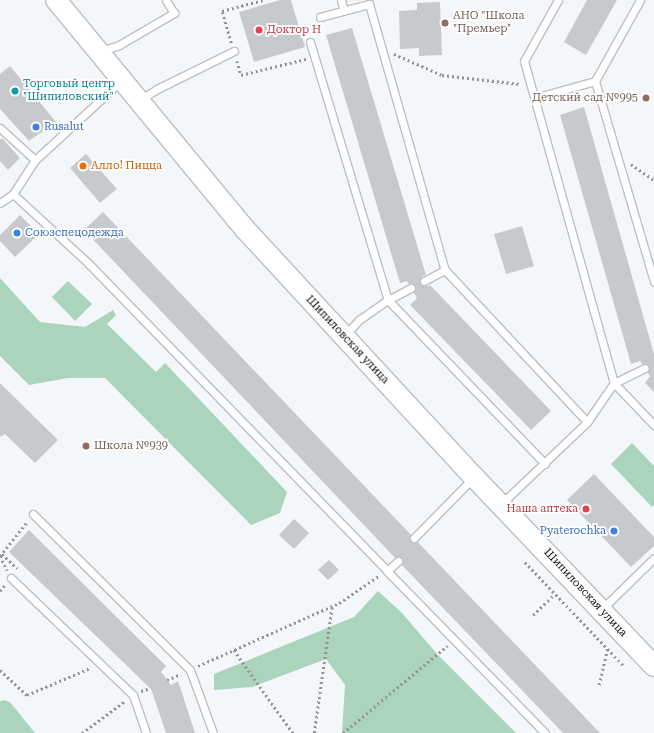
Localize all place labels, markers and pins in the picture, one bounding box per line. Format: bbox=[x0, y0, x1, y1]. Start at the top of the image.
place label: АНО "Школа "Премьер" bbox=[453, 10, 524, 36]
marker: АНО "Школа "Премьер" bbox=[440, 18, 450, 28]
place label: Доктор Н bbox=[267, 23, 321, 37]
marker: Доктор Н bbox=[254, 25, 264, 35]
place label: Торговый центр "Шипиловский" bbox=[23, 78, 115, 104]
marker: Торговый центр "Шипиловский" bbox=[10, 86, 20, 96]
place label: Детский сад №995 bbox=[532, 91, 638, 105]
marker: Детский сад №995 bbox=[641, 93, 651, 103]
place label: Rusalut bbox=[44, 120, 84, 134]
marker: Rusalut bbox=[31, 122, 41, 132]
place label: Алло! Пицца bbox=[91, 159, 162, 173]
marker: Алло! Пицца bbox=[78, 161, 88, 171]
place label: Союзспецодежда bbox=[25, 226, 124, 240]
marker: Союзспецодежда bbox=[12, 228, 22, 238]
place label: Школа №939 bbox=[94, 439, 168, 453]
marker: Школа №939 bbox=[81, 441, 91, 451]
place label: Наша аптека bbox=[507, 502, 578, 516]
marker: Наша аптека bbox=[581, 504, 591, 514]
place label: Pyaterochka bbox=[540, 524, 606, 538]
marker: Pyaterochka bbox=[609, 526, 619, 536]

